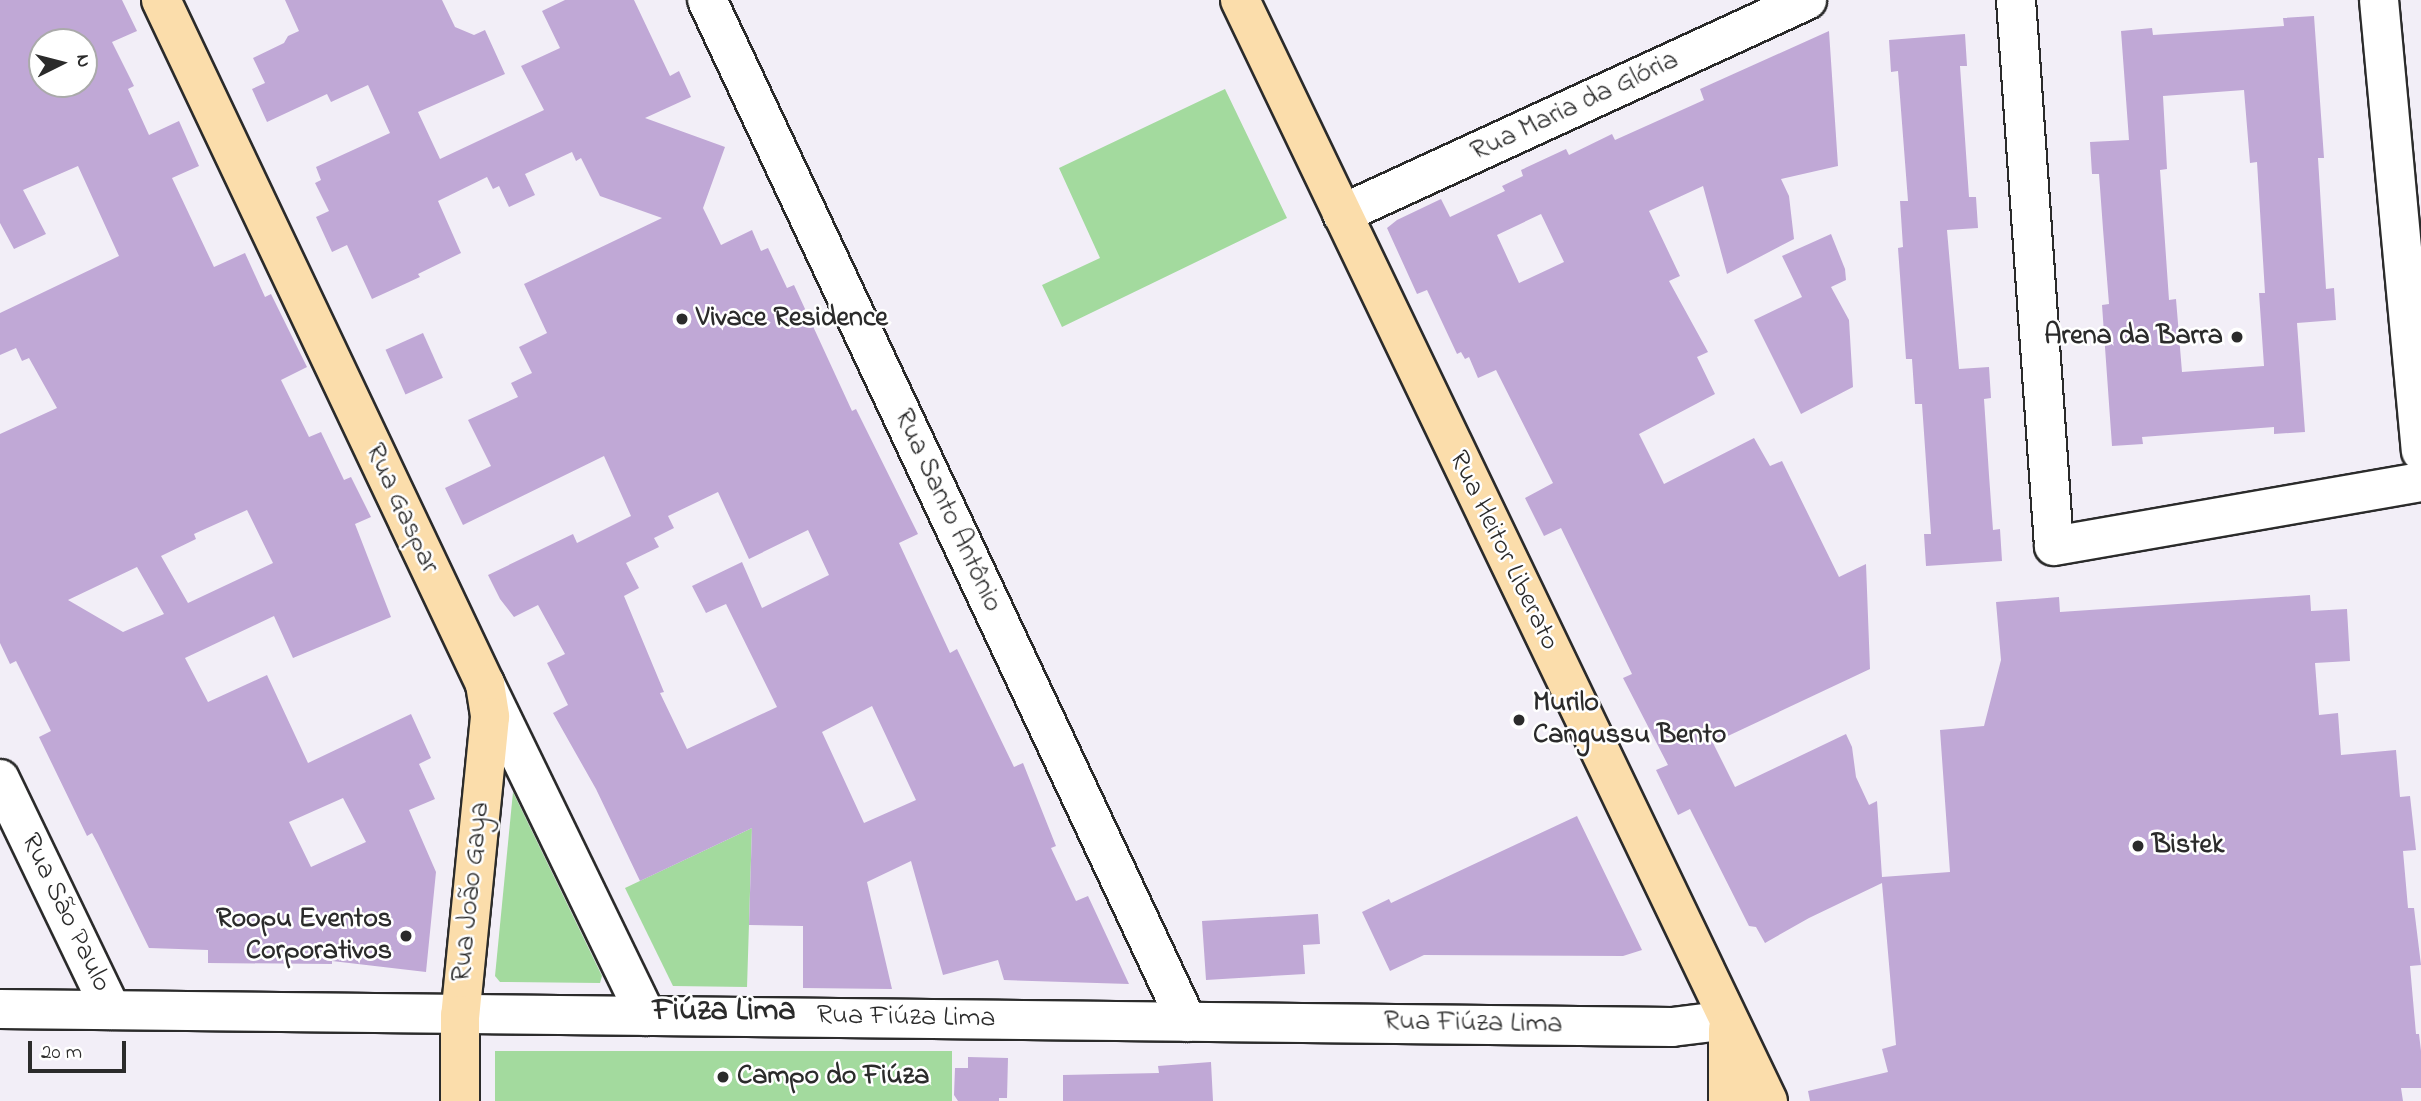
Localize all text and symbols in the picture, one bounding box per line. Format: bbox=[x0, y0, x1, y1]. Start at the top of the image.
north arrow bbox=[28, 28, 98, 98]
street label: Rua Maria da Glória bbox=[1466, 44, 1684, 170]
text: N bbox=[68, 53, 96, 69]
place label: Vivace Residence bbox=[696, 302, 888, 336]
marker: Vivace Residence bbox=[674, 311, 690, 327]
place label: Arena da Barra bbox=[2044, 320, 2223, 354]
marker: Arena da Barra bbox=[2229, 329, 2245, 345]
street label: Rua Santo Antônio bbox=[885, 404, 1009, 618]
street label: Rua Gaspar bbox=[356, 439, 446, 579]
street label: Rua Heitor Liberato bbox=[1440, 446, 1566, 656]
place label: Murilo Cangussu Bento bbox=[1533, 687, 1726, 753]
marker: Murilo Cangussu Bento bbox=[1511, 712, 1527, 728]
street label: Rua João Gaya bbox=[446, 800, 498, 984]
street label: Rua São Paulo bbox=[12, 828, 118, 998]
place label: Bistek bbox=[2152, 829, 2224, 863]
marker: Bistek bbox=[2130, 838, 2146, 854]
place label: Roopu Eventos Corporativos bbox=[216, 903, 392, 969]
marker: Roopu Eventos Corporativos bbox=[398, 928, 414, 944]
district label: Fiúza Lima bbox=[652, 993, 796, 1031]
street label: Rua Fiúza Lima bbox=[816, 1000, 996, 1036]
street label: Rua Fiúza Lima bbox=[1383, 1006, 1563, 1042]
scale bar bbox=[32, 1028, 130, 1072]
text: 20 m bbox=[41, 1038, 82, 1068]
place label: Campo do Fiúza bbox=[737, 1060, 929, 1094]
marker: Campo do Fiúza bbox=[715, 1069, 731, 1085]

